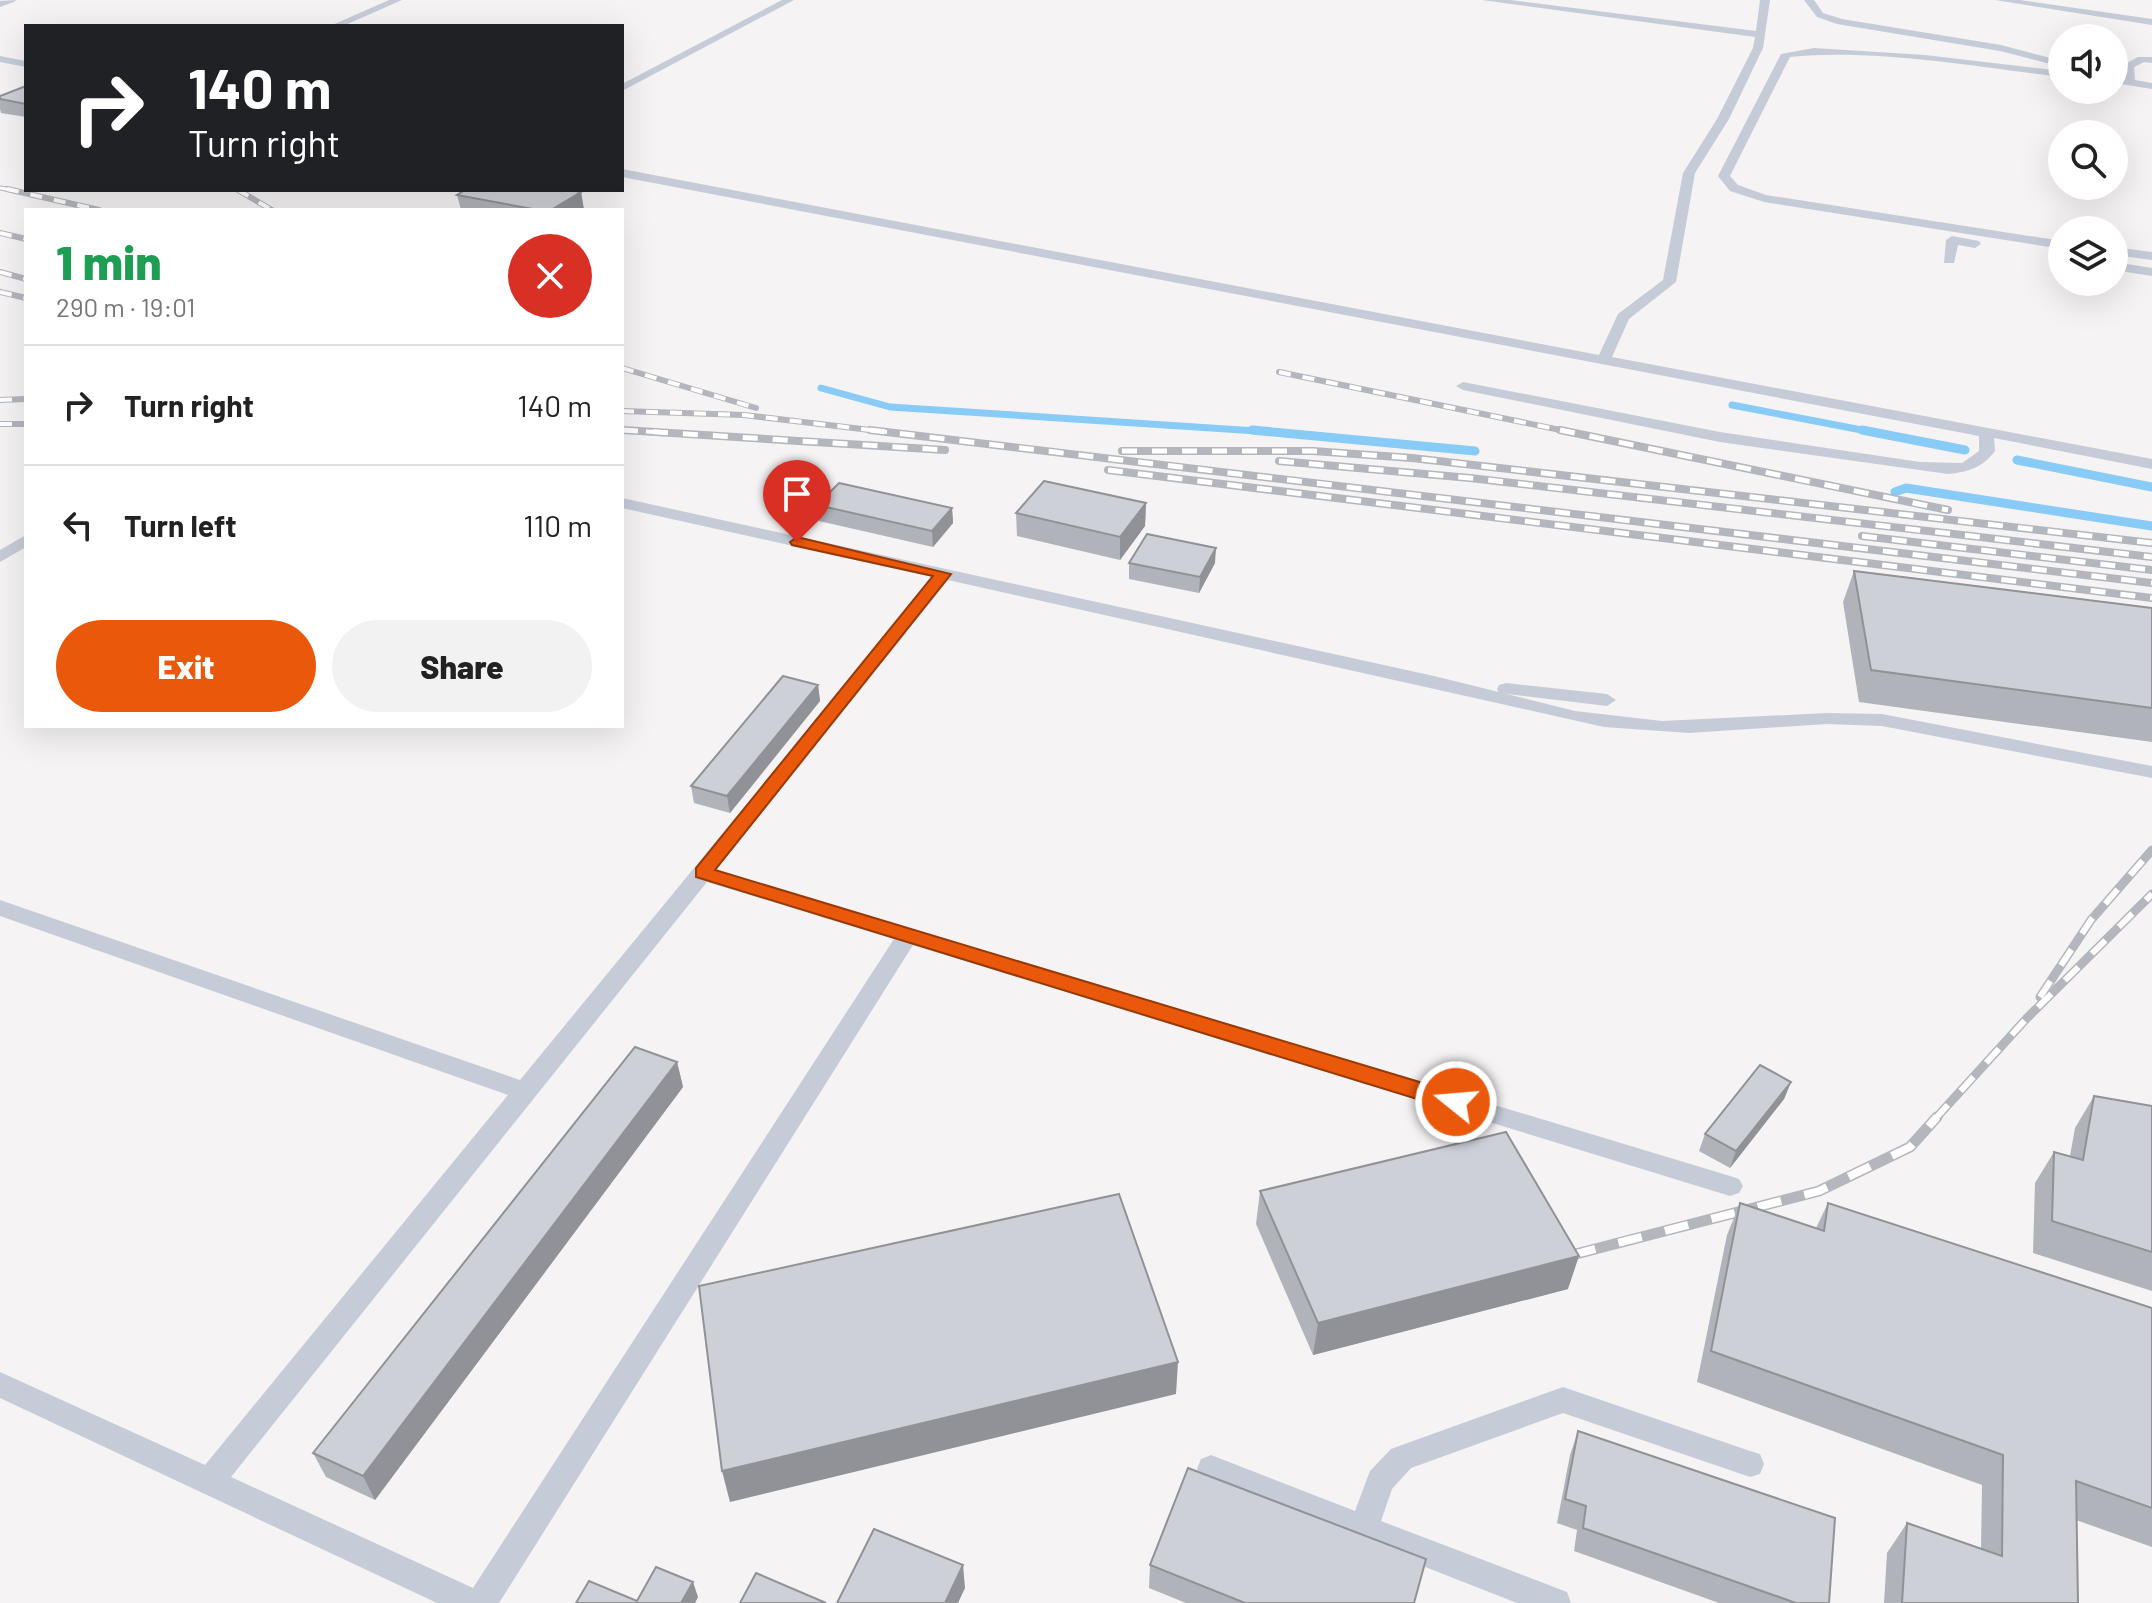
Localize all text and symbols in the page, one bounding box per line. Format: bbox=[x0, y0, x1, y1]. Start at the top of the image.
map controls bbox=[2048, 24, 2128, 296]
button: sound bbox=[2048, 24, 2128, 104]
text: 140 m bbox=[188, 53, 332, 120]
icon: right bbox=[56, 56, 160, 160]
button: search bbox=[2048, 120, 2128, 200]
text: Turn right bbox=[188, 121, 340, 164]
button: layers bbox=[2048, 216, 2128, 296]
text: 1 min bbox=[56, 232, 162, 290]
button: close bbox=[508, 234, 592, 318]
text: 290 m · 19:01 bbox=[56, 291, 195, 322]
icon: right bbox=[56, 383, 100, 427]
text: Turn right bbox=[124, 387, 254, 423]
text: 140 m bbox=[517, 387, 592, 423]
pin bbox=[763, 460, 831, 542]
icon: arrive bbox=[775, 472, 819, 516]
icon: left bbox=[56, 503, 100, 547]
text: Turn left bbox=[124, 507, 237, 543]
text: 110 m bbox=[523, 507, 592, 543]
button: Exit bbox=[56, 620, 316, 712]
button: Share bbox=[332, 620, 592, 712]
position arrow bbox=[1414, 1060, 1498, 1144]

